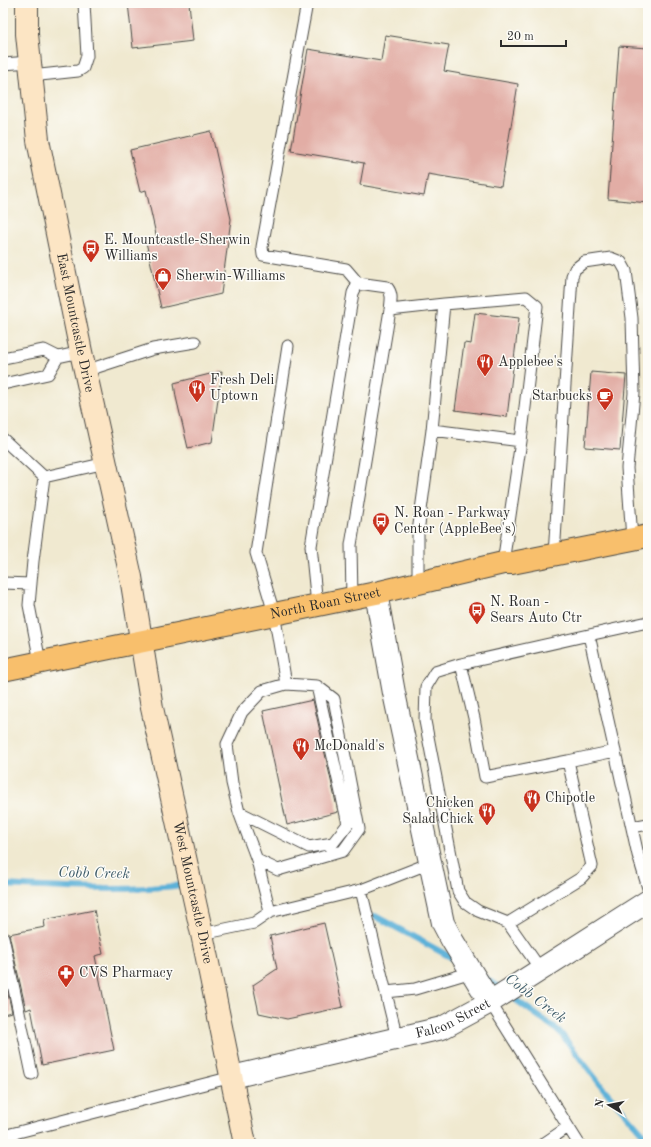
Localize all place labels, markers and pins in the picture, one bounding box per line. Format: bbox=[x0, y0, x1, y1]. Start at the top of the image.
place label: E. Mountcastle-Sherwin Williams bbox=[104, 233, 251, 263]
bus stop icon: E. Mountcastle-Sherwin Williams bbox=[81, 238, 101, 263]
shop icon: Sherwin-Williams bbox=[153, 266, 173, 291]
place label: Sherwin-Williams bbox=[176, 269, 285, 283]
restaurant icon: Applebee's bbox=[475, 352, 495, 377]
place label: Applebee's bbox=[498, 355, 563, 369]
place label: Fresh Deli Uptown bbox=[210, 373, 274, 403]
restaurant icon: Fresh Deli Uptown bbox=[187, 378, 207, 403]
cafe icon: Starbucks bbox=[595, 386, 615, 411]
place label: Starbucks bbox=[532, 389, 592, 403]
place label: N. Roan - Parkway Center (AppleBee's) bbox=[394, 506, 516, 536]
bus stop icon: N. Roan - Parkway Center (AppleBee's) bbox=[371, 511, 391, 536]
place label: N. Roan - Sears Auto Ctr bbox=[490, 595, 582, 625]
bus stop icon: N. Roan - Sears Auto Ctr bbox=[467, 600, 487, 625]
restaurant icon: McDonald's bbox=[291, 736, 311, 761]
place label: McDonald's bbox=[314, 739, 385, 753]
restaurant icon: Chipotle bbox=[522, 788, 542, 813]
place label: Chipotle bbox=[545, 791, 595, 805]
place label: Chicken Salad Chick bbox=[402, 796, 474, 826]
restaurant icon: Chicken Salad Chick bbox=[477, 801, 497, 826]
pharmacy icon: CVS Pharmacy bbox=[56, 963, 76, 988]
place label: CVS Pharmacy bbox=[79, 966, 174, 980]

